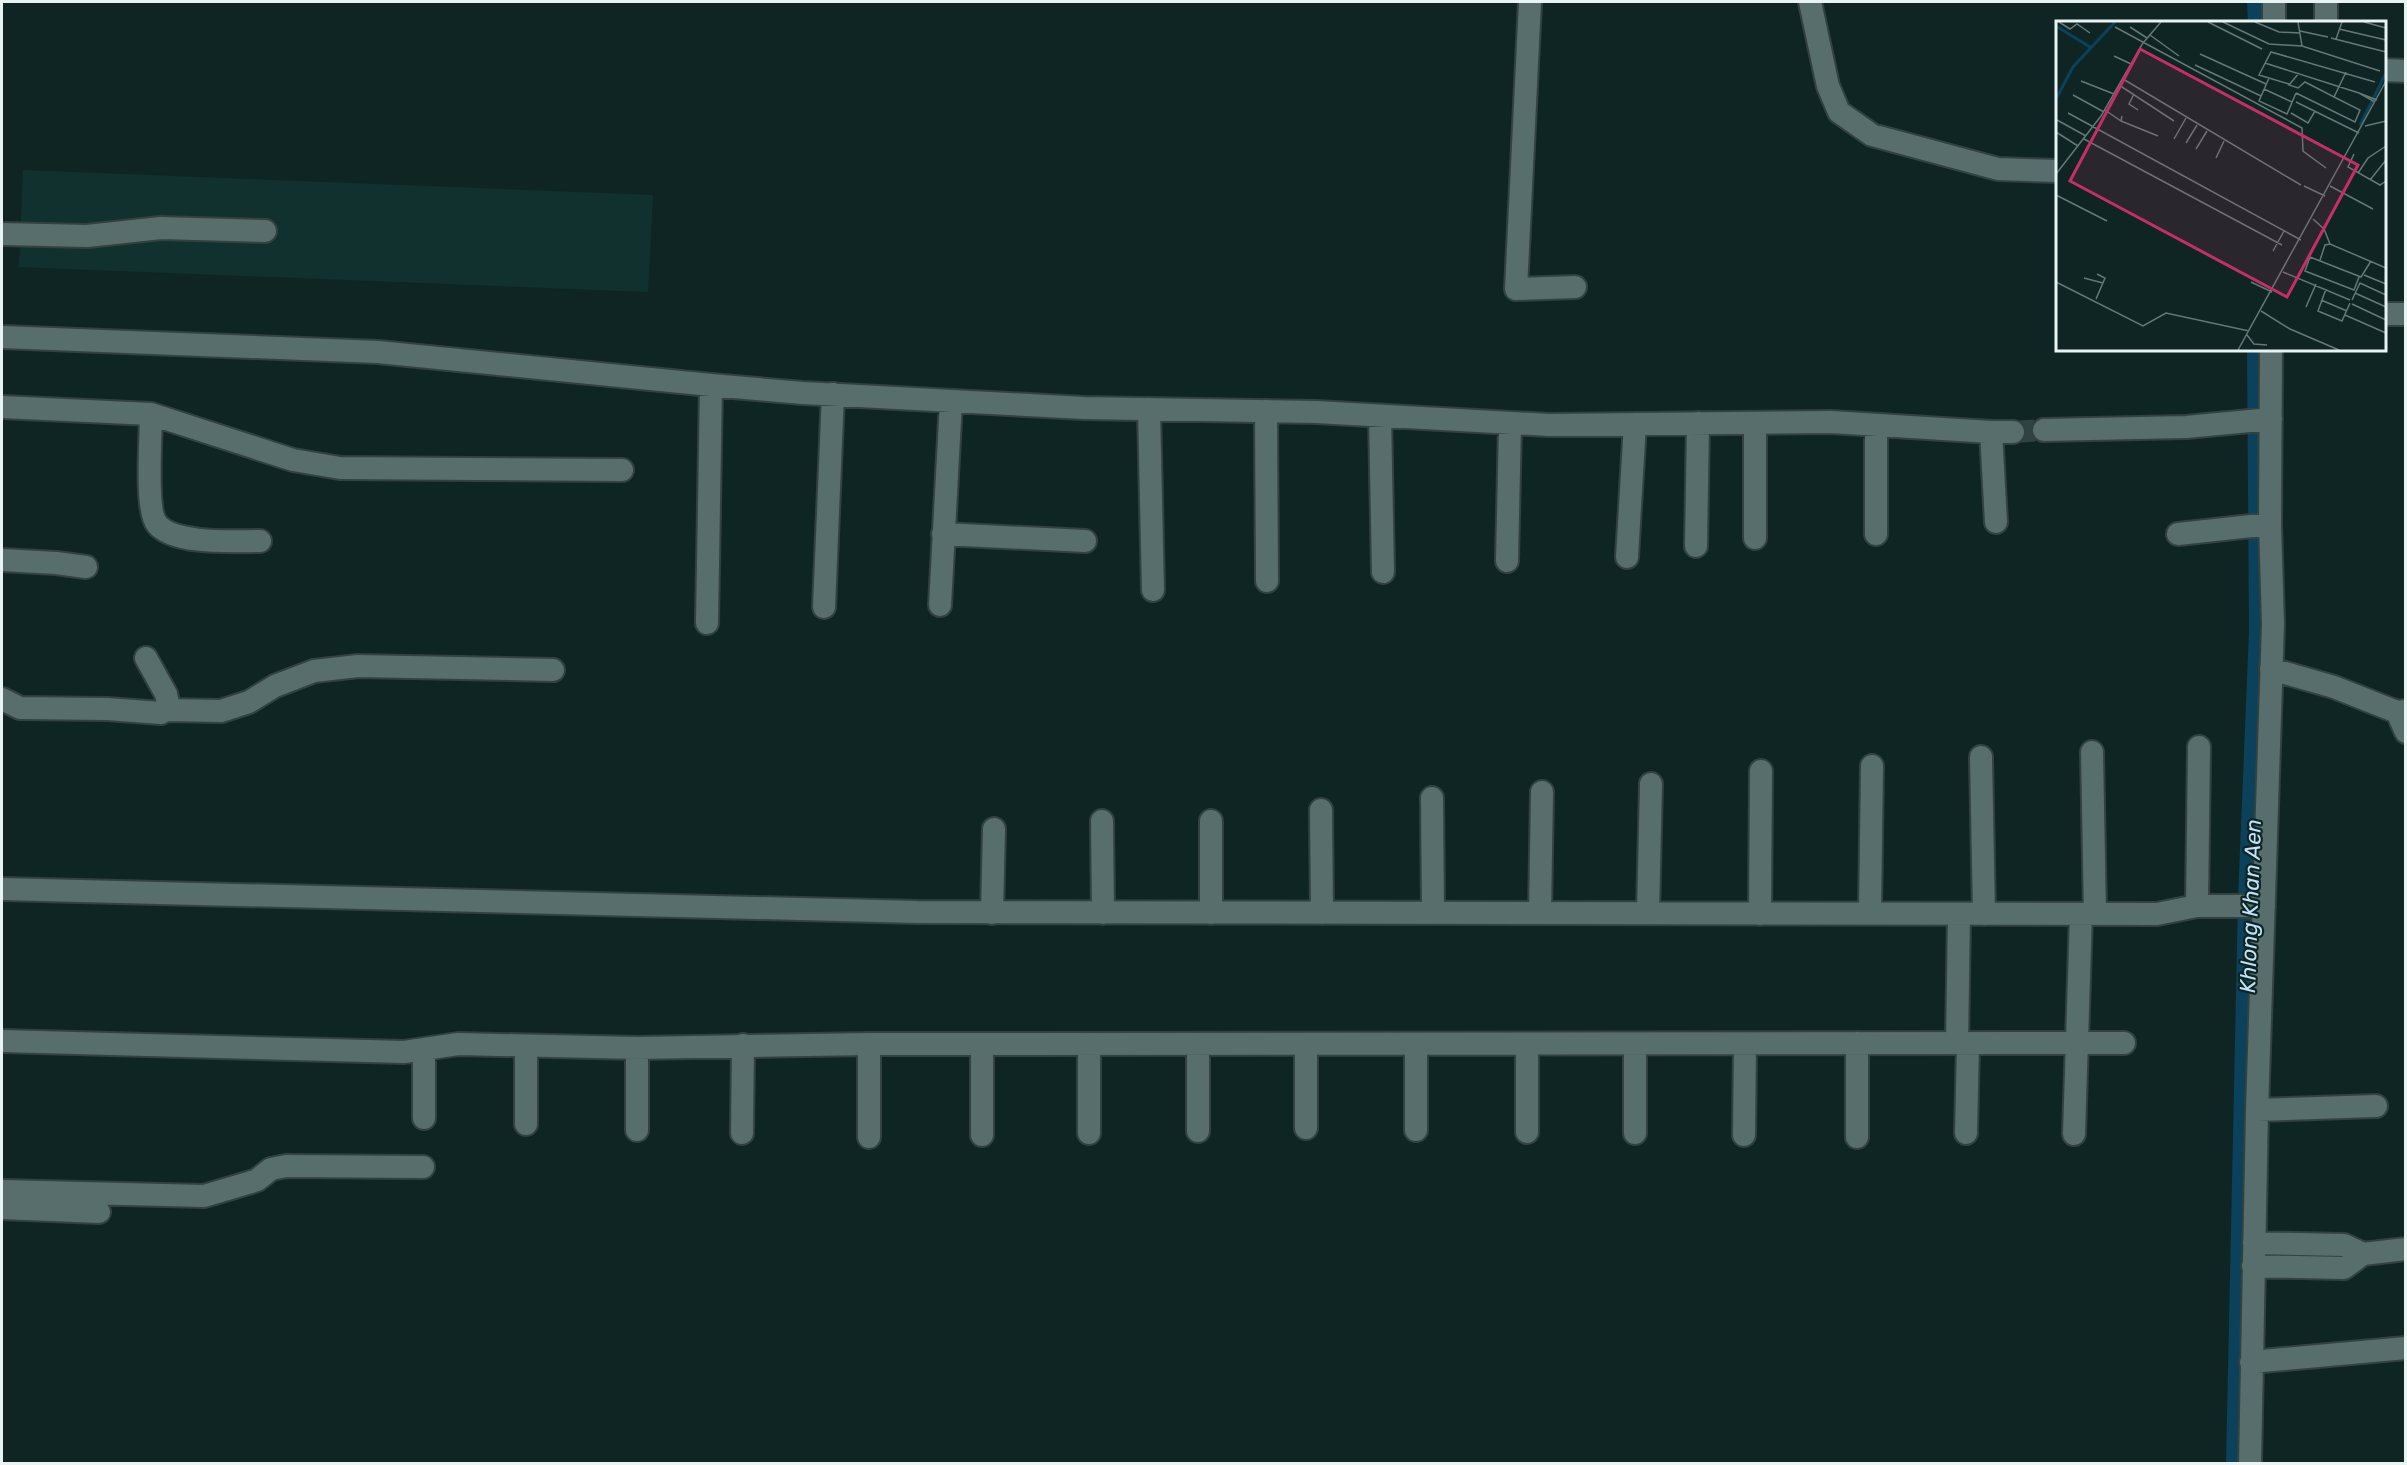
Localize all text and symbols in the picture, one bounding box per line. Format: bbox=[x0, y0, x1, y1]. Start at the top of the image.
inset map bbox=[2056, 21, 2386, 351]
water label: Khlong Khan Aen bbox=[2234, 819, 2267, 993]

